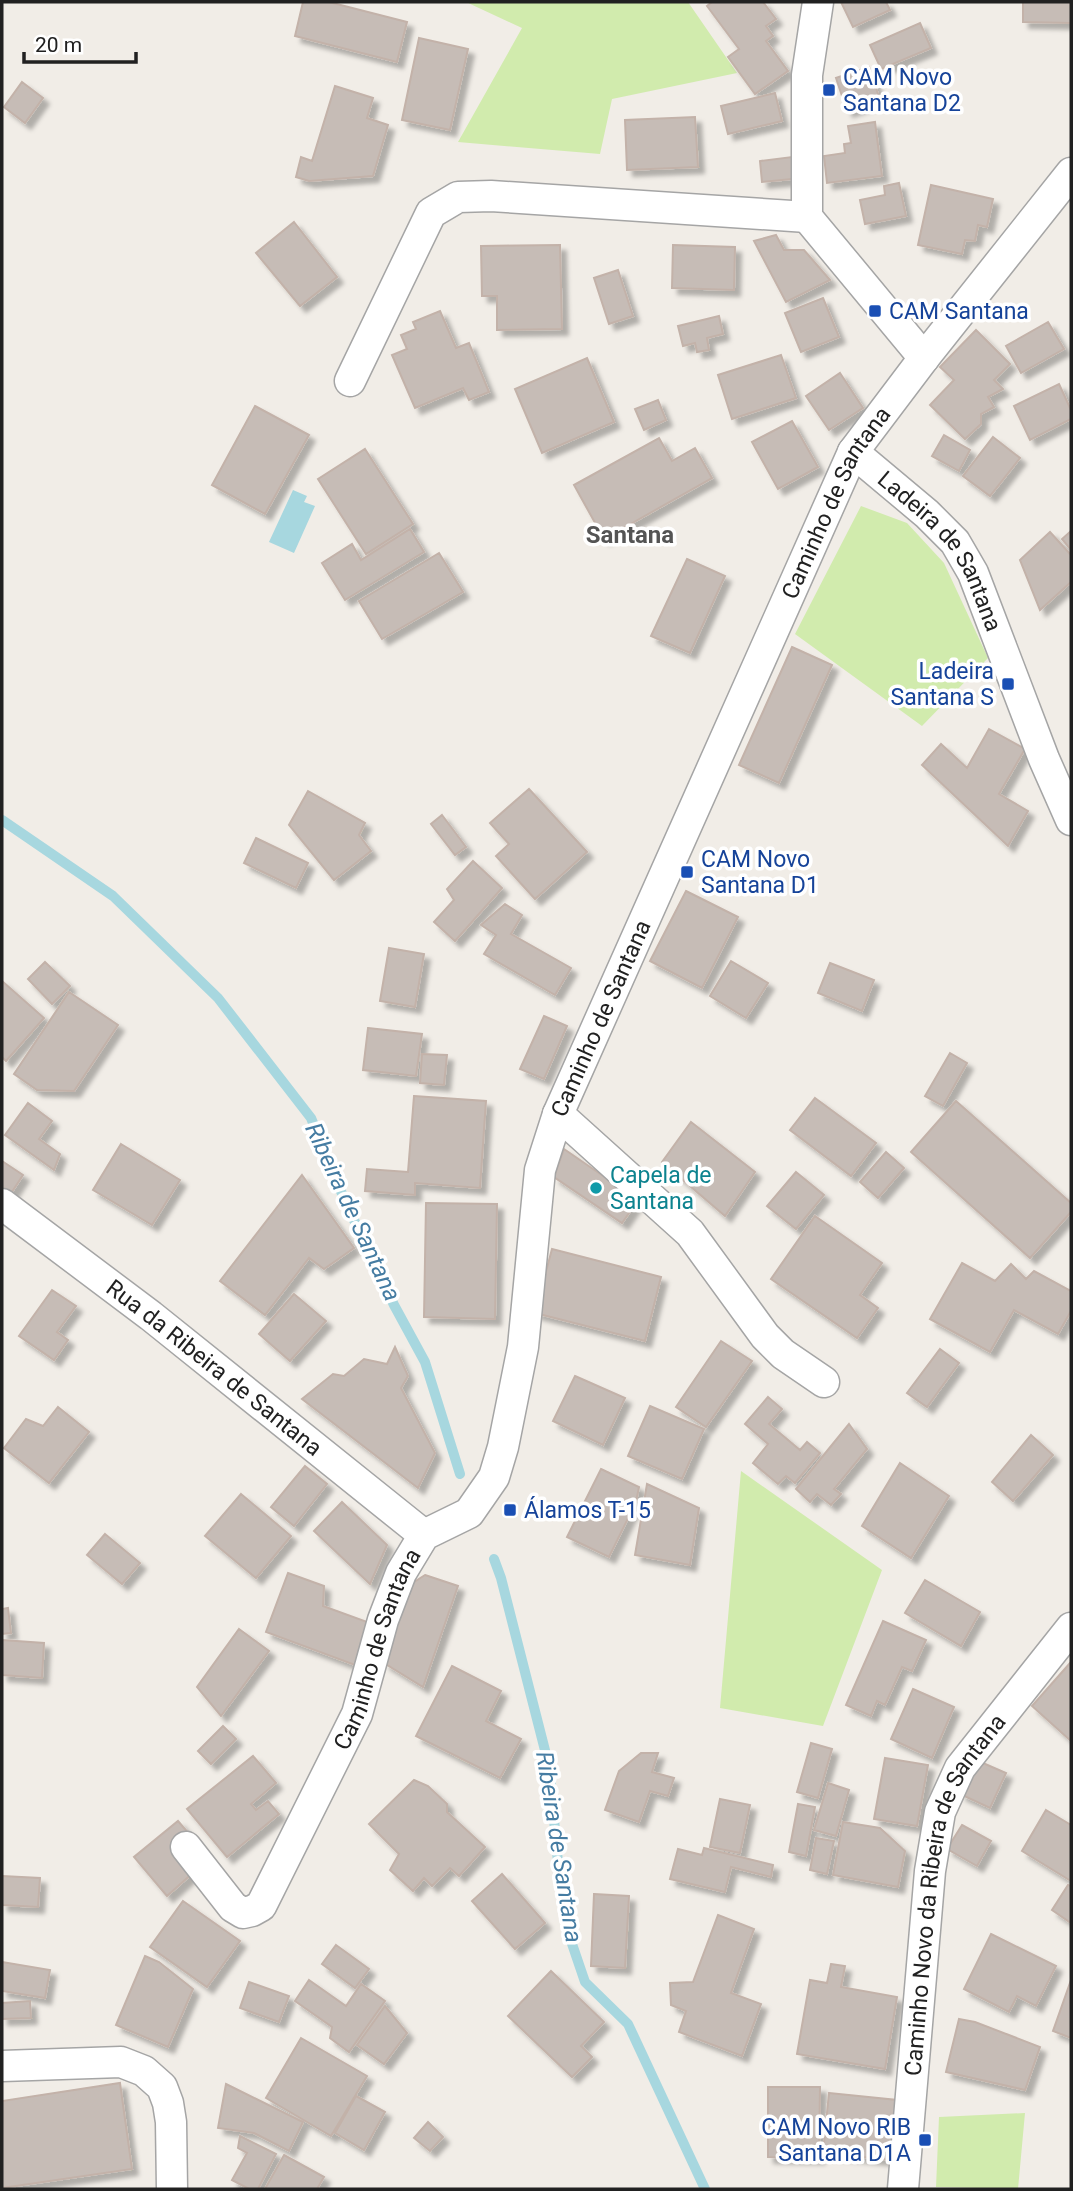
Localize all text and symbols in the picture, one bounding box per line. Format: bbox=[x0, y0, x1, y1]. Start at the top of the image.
scale bar bbox=[24, 21, 136, 65]
text: 20 m bbox=[35, 33, 82, 57]
place label: CAM Novo Santana D2 bbox=[843, 64, 961, 117]
marker: CAM Novo Santana D2 bbox=[821, 82, 837, 98]
place label: CAM Santana bbox=[889, 298, 1029, 325]
marker: CAM Santana bbox=[867, 303, 883, 319]
street label: Caminho de Santana bbox=[776, 401, 896, 603]
street label: Ladeira de Santana bbox=[873, 465, 1007, 635]
district label: Santana bbox=[586, 521, 674, 549]
place label: Ladeira Santana S bbox=[891, 658, 994, 711]
marker: Ladeira Santana S bbox=[1000, 676, 1016, 692]
place label: CAM Novo Santana D1 bbox=[701, 846, 819, 899]
marker: CAM Novo Santana D1 bbox=[679, 864, 695, 880]
street label: Caminho de Santana bbox=[545, 916, 656, 1121]
water label: Ribeira de Santana bbox=[299, 1118, 407, 1306]
place label: Capela de Santana bbox=[610, 1162, 712, 1215]
marker: Capela de Santana bbox=[588, 1180, 604, 1196]
street label: Rua da Ribeira de Santana bbox=[101, 1274, 327, 1461]
place label: Álamos T-15 bbox=[524, 1496, 651, 1524]
marker: Álamos T-15 bbox=[502, 1502, 518, 1518]
street label: Caminho de Santana bbox=[328, 1543, 426, 1754]
street label: Caminho Novo da Ribeira de Santana bbox=[899, 1709, 1011, 2077]
water label: Ribeira de Santana bbox=[530, 1749, 588, 1945]
place label: CAM Novo RIB Santana D1A bbox=[761, 2114, 911, 2167]
marker: CAM Novo RIB Santana D1A bbox=[917, 2132, 933, 2148]

